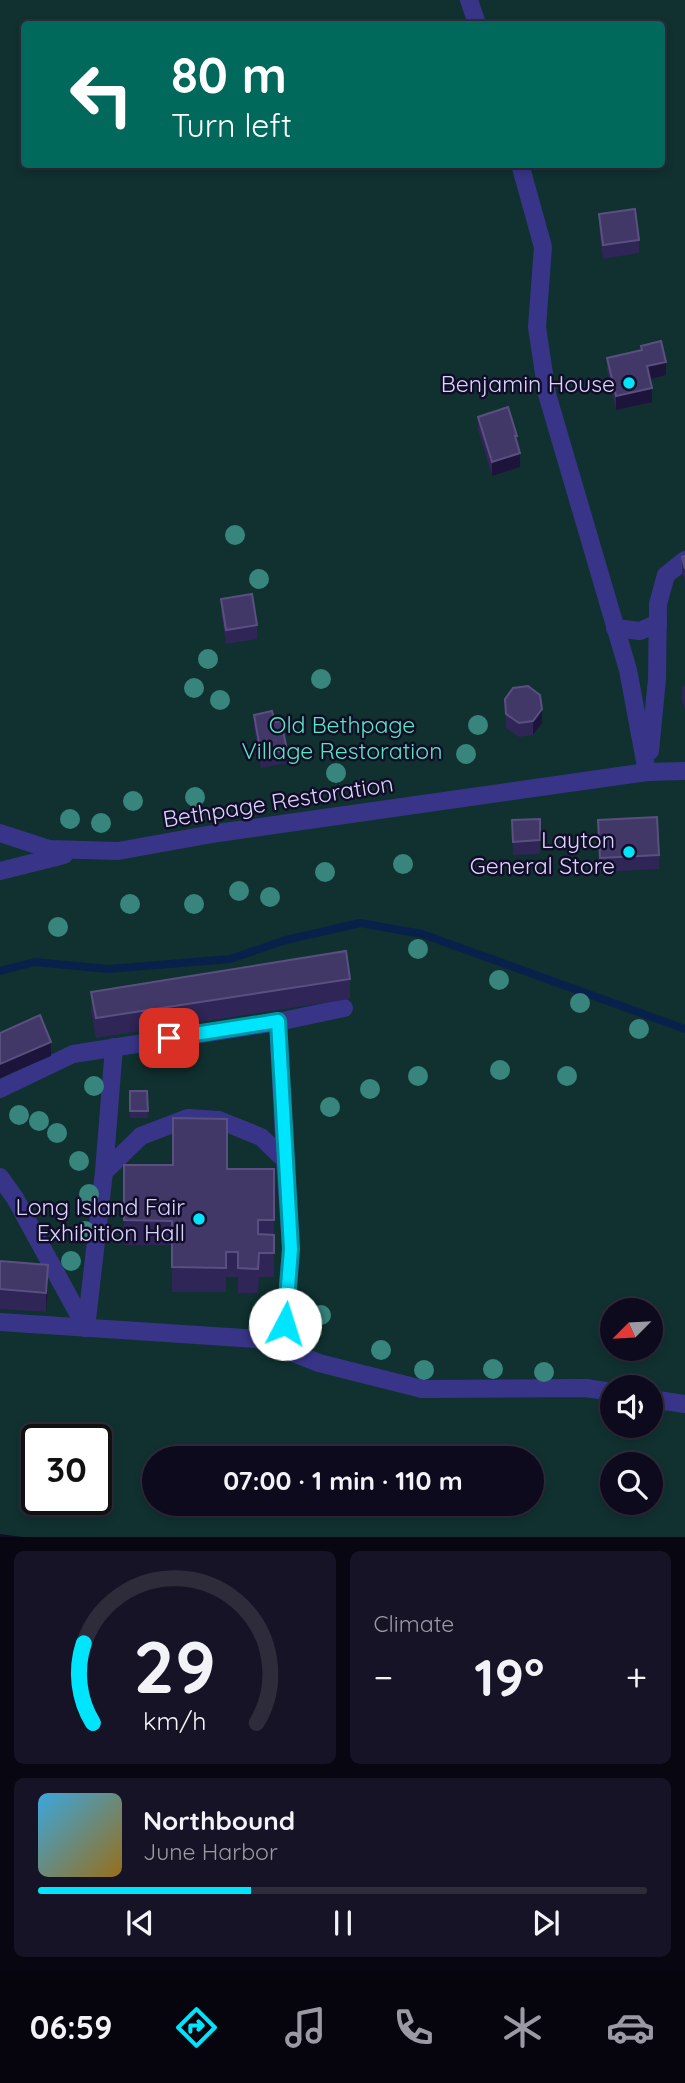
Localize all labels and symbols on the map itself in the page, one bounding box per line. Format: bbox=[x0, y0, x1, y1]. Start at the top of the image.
place label: Benjamin House bbox=[441, 369, 615, 398]
marker: Benjamin House bbox=[621, 375, 637, 391]
park label: Old Bethpage Village Restoration bbox=[242, 710, 442, 765]
street label: Bethpage Restoration bbox=[161, 768, 395, 834]
place label: Layton General Store bbox=[470, 825, 615, 880]
marker: Layton General Store bbox=[621, 844, 637, 860]
pin bbox=[139, 1008, 199, 1068]
place label: Long Island Fair Exhibition Hall bbox=[15, 1192, 185, 1247]
marker: Long Island Fair Exhibition Hall bbox=[191, 1211, 207, 1227]
position arrow bbox=[248, 1287, 322, 1361]
north arrow bbox=[600, 1298, 663, 1362]
speed limit sign: 30 bbox=[21, 1424, 112, 1515]

